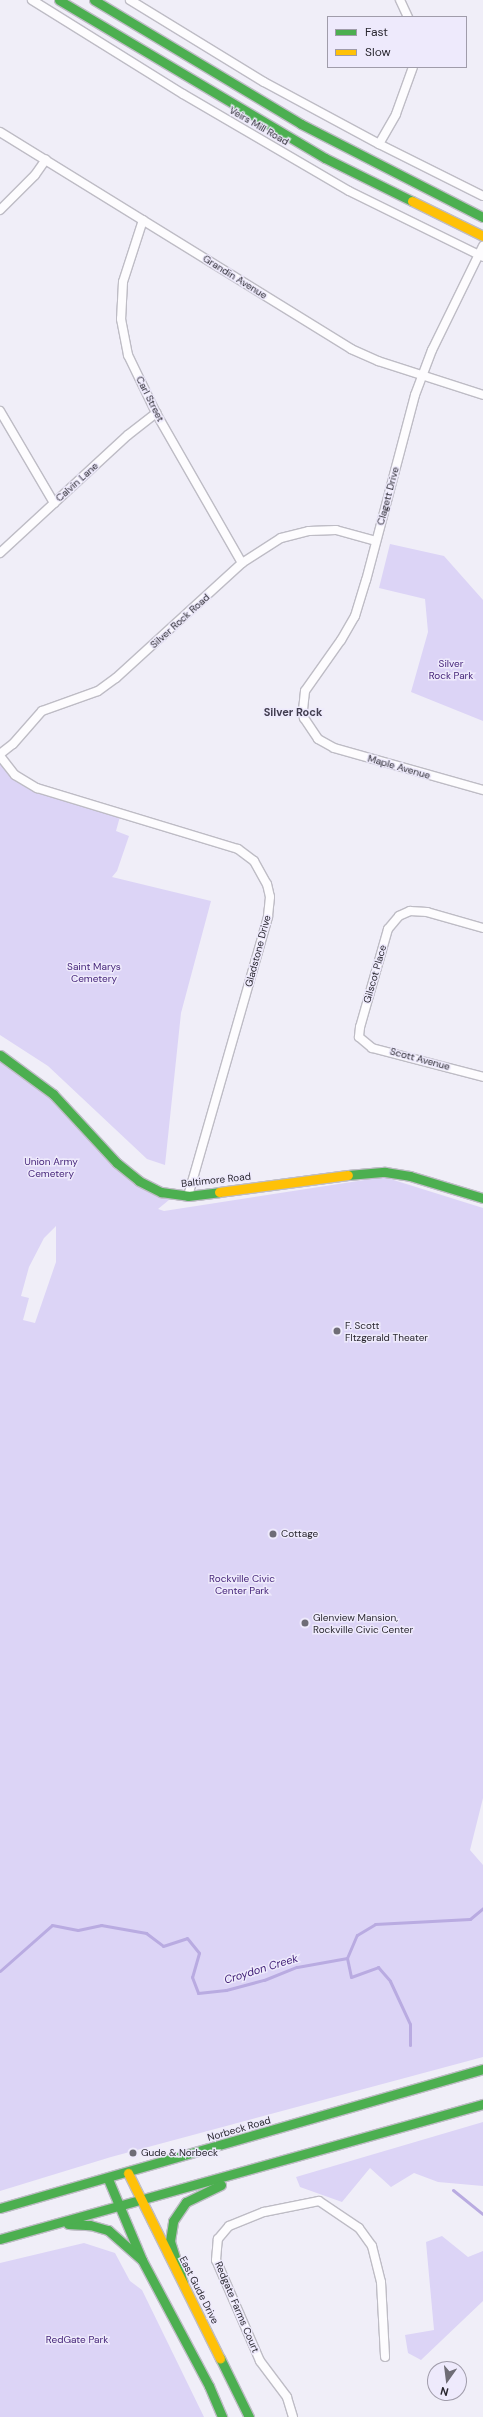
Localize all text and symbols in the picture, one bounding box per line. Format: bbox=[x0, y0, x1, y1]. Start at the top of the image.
legend bbox=[327, 16, 467, 68]
text: Fast bbox=[365, 24, 388, 40]
text: Slow bbox=[365, 44, 391, 60]
street label: Veirs Mill Road bbox=[227, 104, 291, 148]
street label: Grandin Avenue bbox=[201, 252, 269, 302]
street label: Carl Street bbox=[133, 374, 167, 424]
street label: Calvin Lane bbox=[53, 460, 101, 504]
street label: Clagett Drive bbox=[374, 466, 402, 526]
street label: Silver Rock Road bbox=[148, 591, 212, 651]
park label: Silver Rock Park bbox=[429, 657, 473, 680]
district label: Silver Rock bbox=[264, 705, 322, 719]
street label: Maple Avenue bbox=[366, 752, 432, 782]
street label: Gladstone Drive bbox=[243, 914, 273, 988]
street label: Gilscot Place bbox=[361, 943, 389, 1005]
park label: Saint Marys Cemetery bbox=[67, 960, 121, 984]
street label: Scott Avenue bbox=[389, 1045, 451, 1073]
park label: Union Army Cemetery bbox=[24, 1155, 78, 1178]
street label: Baltimore Road bbox=[181, 1170, 251, 1190]
place label: F. Scott FItzgerald Theater bbox=[345, 1319, 428, 1342]
marker: F. Scott FItzgerald Theater bbox=[332, 1326, 342, 1336]
place label: Cottage bbox=[281, 1528, 318, 1540]
marker: Cottage bbox=[268, 1529, 278, 1539]
park label: Rockville Civic Center Park bbox=[209, 1572, 275, 1596]
place label: Glenview Mansion, Rockville Civic Center bbox=[313, 1611, 413, 1634]
marker: Glenview Mansion, Rockville Civic Center bbox=[300, 1618, 310, 1628]
water label: Croydon Creek bbox=[222, 1951, 300, 1987]
street label: Norbeck Road bbox=[206, 2114, 272, 2144]
place label: Gude & Norbeck bbox=[141, 2147, 218, 2159]
marker: Gude & Norbeck bbox=[128, 2148, 138, 2158]
street label: East Gude Drive bbox=[177, 2254, 221, 2326]
street label: Redgate Farms Court bbox=[212, 2260, 262, 2354]
park label: RedGate Park bbox=[46, 2334, 108, 2346]
north arrow bbox=[427, 2361, 467, 2401]
text: N bbox=[439, 2384, 450, 2399]

